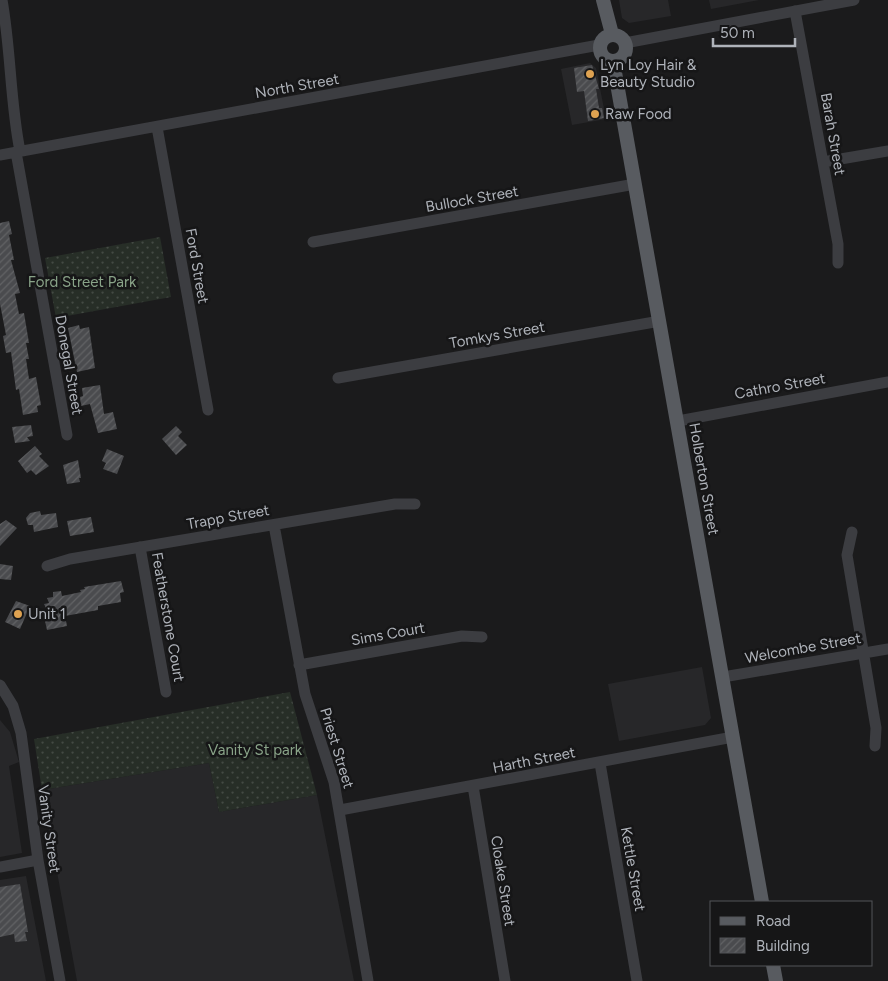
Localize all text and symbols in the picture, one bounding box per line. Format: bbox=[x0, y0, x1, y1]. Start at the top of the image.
scale bar bbox=[713, 15, 796, 47]
text: 50 m bbox=[720, 24, 755, 42]
place label: Lyn Loy Hair & Beauty Studio bbox=[600, 56, 697, 91]
marker: Lyn Loy Hair & Beauty Studio bbox=[584, 68, 596, 80]
street label: North Street bbox=[254, 70, 341, 102]
street label: Barah Street bbox=[817, 91, 849, 177]
place label: Raw Food bbox=[605, 105, 672, 123]
marker: Raw Food bbox=[589, 108, 601, 120]
street label: Bullock Street bbox=[424, 182, 520, 216]
street label: Ford Street bbox=[182, 227, 213, 305]
park label: Ford Street Park bbox=[28, 273, 137, 291]
street label: Donegal Street bbox=[51, 314, 87, 417]
street label: Tomkys Street bbox=[448, 318, 546, 352]
street label: Cathro Street bbox=[733, 369, 827, 403]
street label: Holberton Street bbox=[685, 421, 723, 537]
street label: Trapp Street bbox=[185, 501, 271, 533]
street label: Featherstone Court bbox=[148, 551, 188, 684]
place label: Unit 1 bbox=[28, 605, 66, 623]
marker: Unit 1 bbox=[12, 608, 24, 620]
street label: Sims Court bbox=[350, 619, 427, 649]
street label: Welcombe Street bbox=[744, 629, 863, 667]
street label: Priest Street bbox=[316, 705, 358, 791]
park label: Vanity St park bbox=[208, 741, 303, 759]
street label: Harth Street bbox=[491, 743, 577, 777]
street label: Vanity Street bbox=[34, 784, 64, 874]
street label: Kettle Street bbox=[617, 825, 649, 913]
street label: Cloake Street bbox=[487, 834, 519, 928]
legend bbox=[710, 901, 873, 966]
text: Road bbox=[756, 912, 791, 930]
text: Building bbox=[756, 937, 810, 955]

